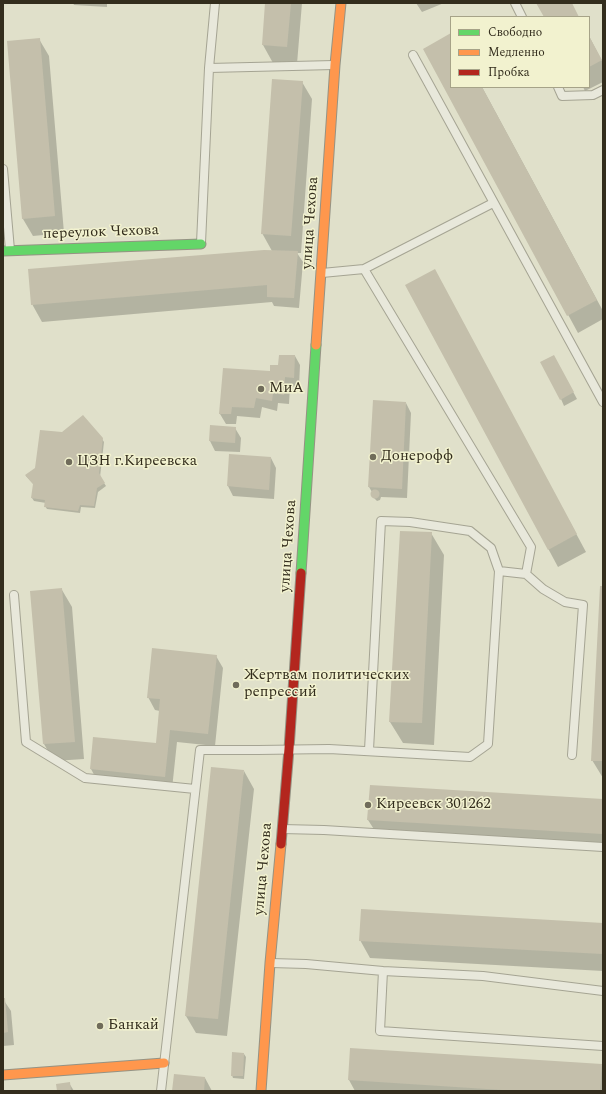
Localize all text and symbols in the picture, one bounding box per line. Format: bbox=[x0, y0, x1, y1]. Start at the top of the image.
legend bbox=[450, 16, 590, 88]
text: Свободно bbox=[488, 23, 542, 42]
text: Медленно bbox=[488, 43, 545, 62]
text: Пробка bbox=[488, 63, 530, 82]
street label: улица Чехова bbox=[299, 176, 323, 270]
street label: переулок Чехова bbox=[43, 222, 159, 244]
place label: МиА bbox=[269, 380, 304, 398]
marker: МиА bbox=[256, 384, 266, 394]
place label: Донерофф bbox=[381, 448, 453, 466]
marker: Донерофф bbox=[368, 452, 378, 462]
place label: ЦЗН г.Киреевска bbox=[77, 453, 197, 471]
marker: ЦЗН г.Киреевска bbox=[64, 457, 74, 467]
street label: улица Чехова bbox=[277, 499, 301, 593]
place label: Жертвам политических репрессий bbox=[244, 667, 409, 702]
marker: Жертвам политических репрессий bbox=[231, 680, 241, 690]
place label: Киреевск 301262 bbox=[376, 796, 491, 814]
marker: Киреевск 301262 bbox=[363, 800, 373, 810]
street label: улица Чехова bbox=[251, 822, 277, 916]
place label: Банкай bbox=[108, 1017, 159, 1035]
marker: Банкай bbox=[95, 1021, 105, 1031]

